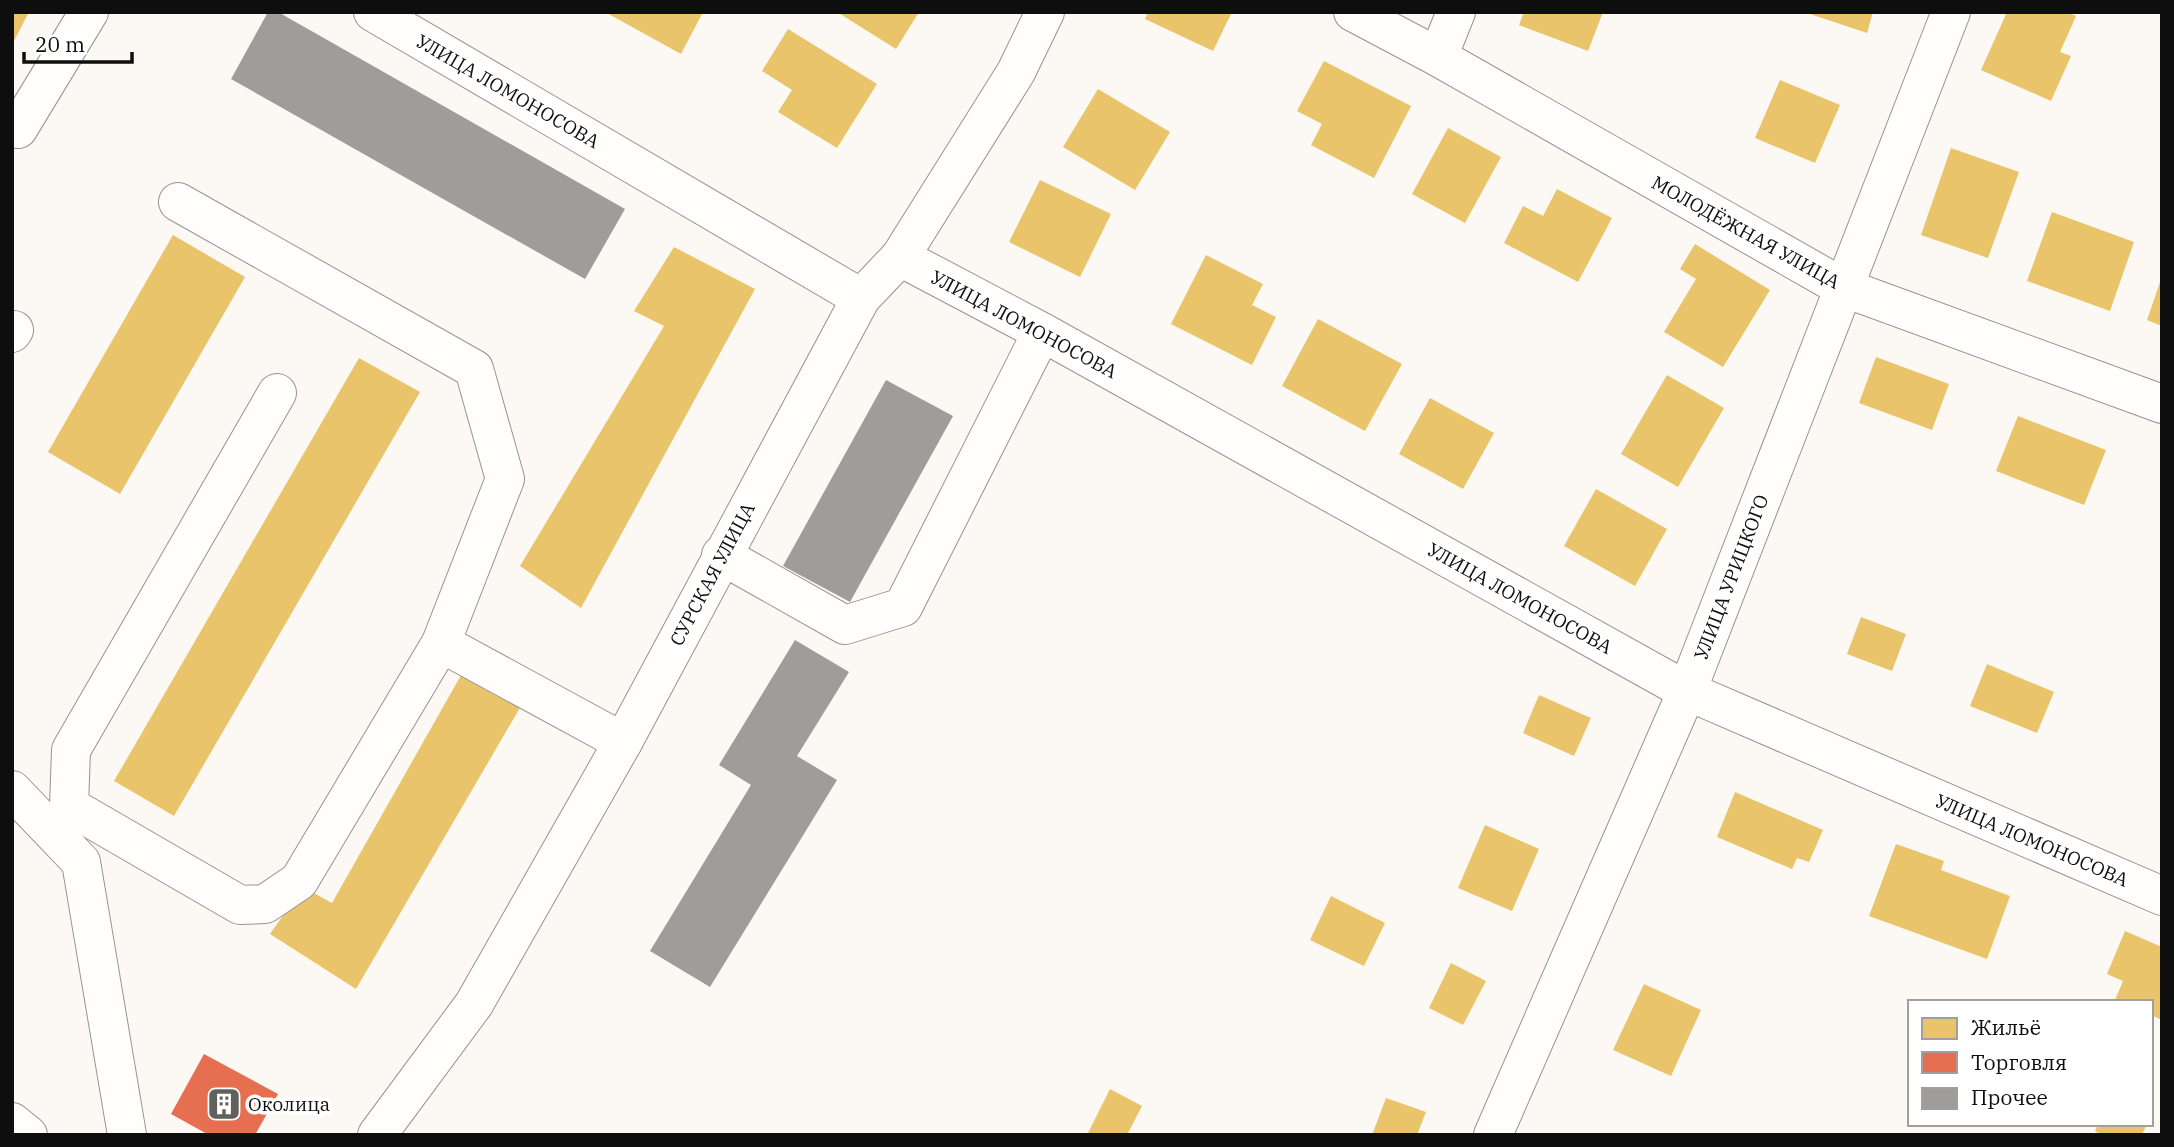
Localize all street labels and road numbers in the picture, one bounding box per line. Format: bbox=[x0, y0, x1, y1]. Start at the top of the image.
street label: УЛИЦА ЛОМОНОСОВА bbox=[412, 29, 604, 153]
street label: МОЛОДЁЖНАЯ УЛИЦА bbox=[1648, 170, 1844, 294]
street label: УЛИЦА ЛОМОНОСОВА bbox=[927, 265, 1121, 383]
street label: УЛИЦА УРИЦКОГО bbox=[1688, 491, 1774, 663]
street label: СУРСКАЯ УЛИЦА bbox=[664, 498, 760, 650]
street label: УЛИЦА ЛОМОНОСОВА bbox=[1423, 537, 1617, 659]
street label: УЛИЦА ЛОМОНОСОВА bbox=[1932, 788, 2132, 892]

